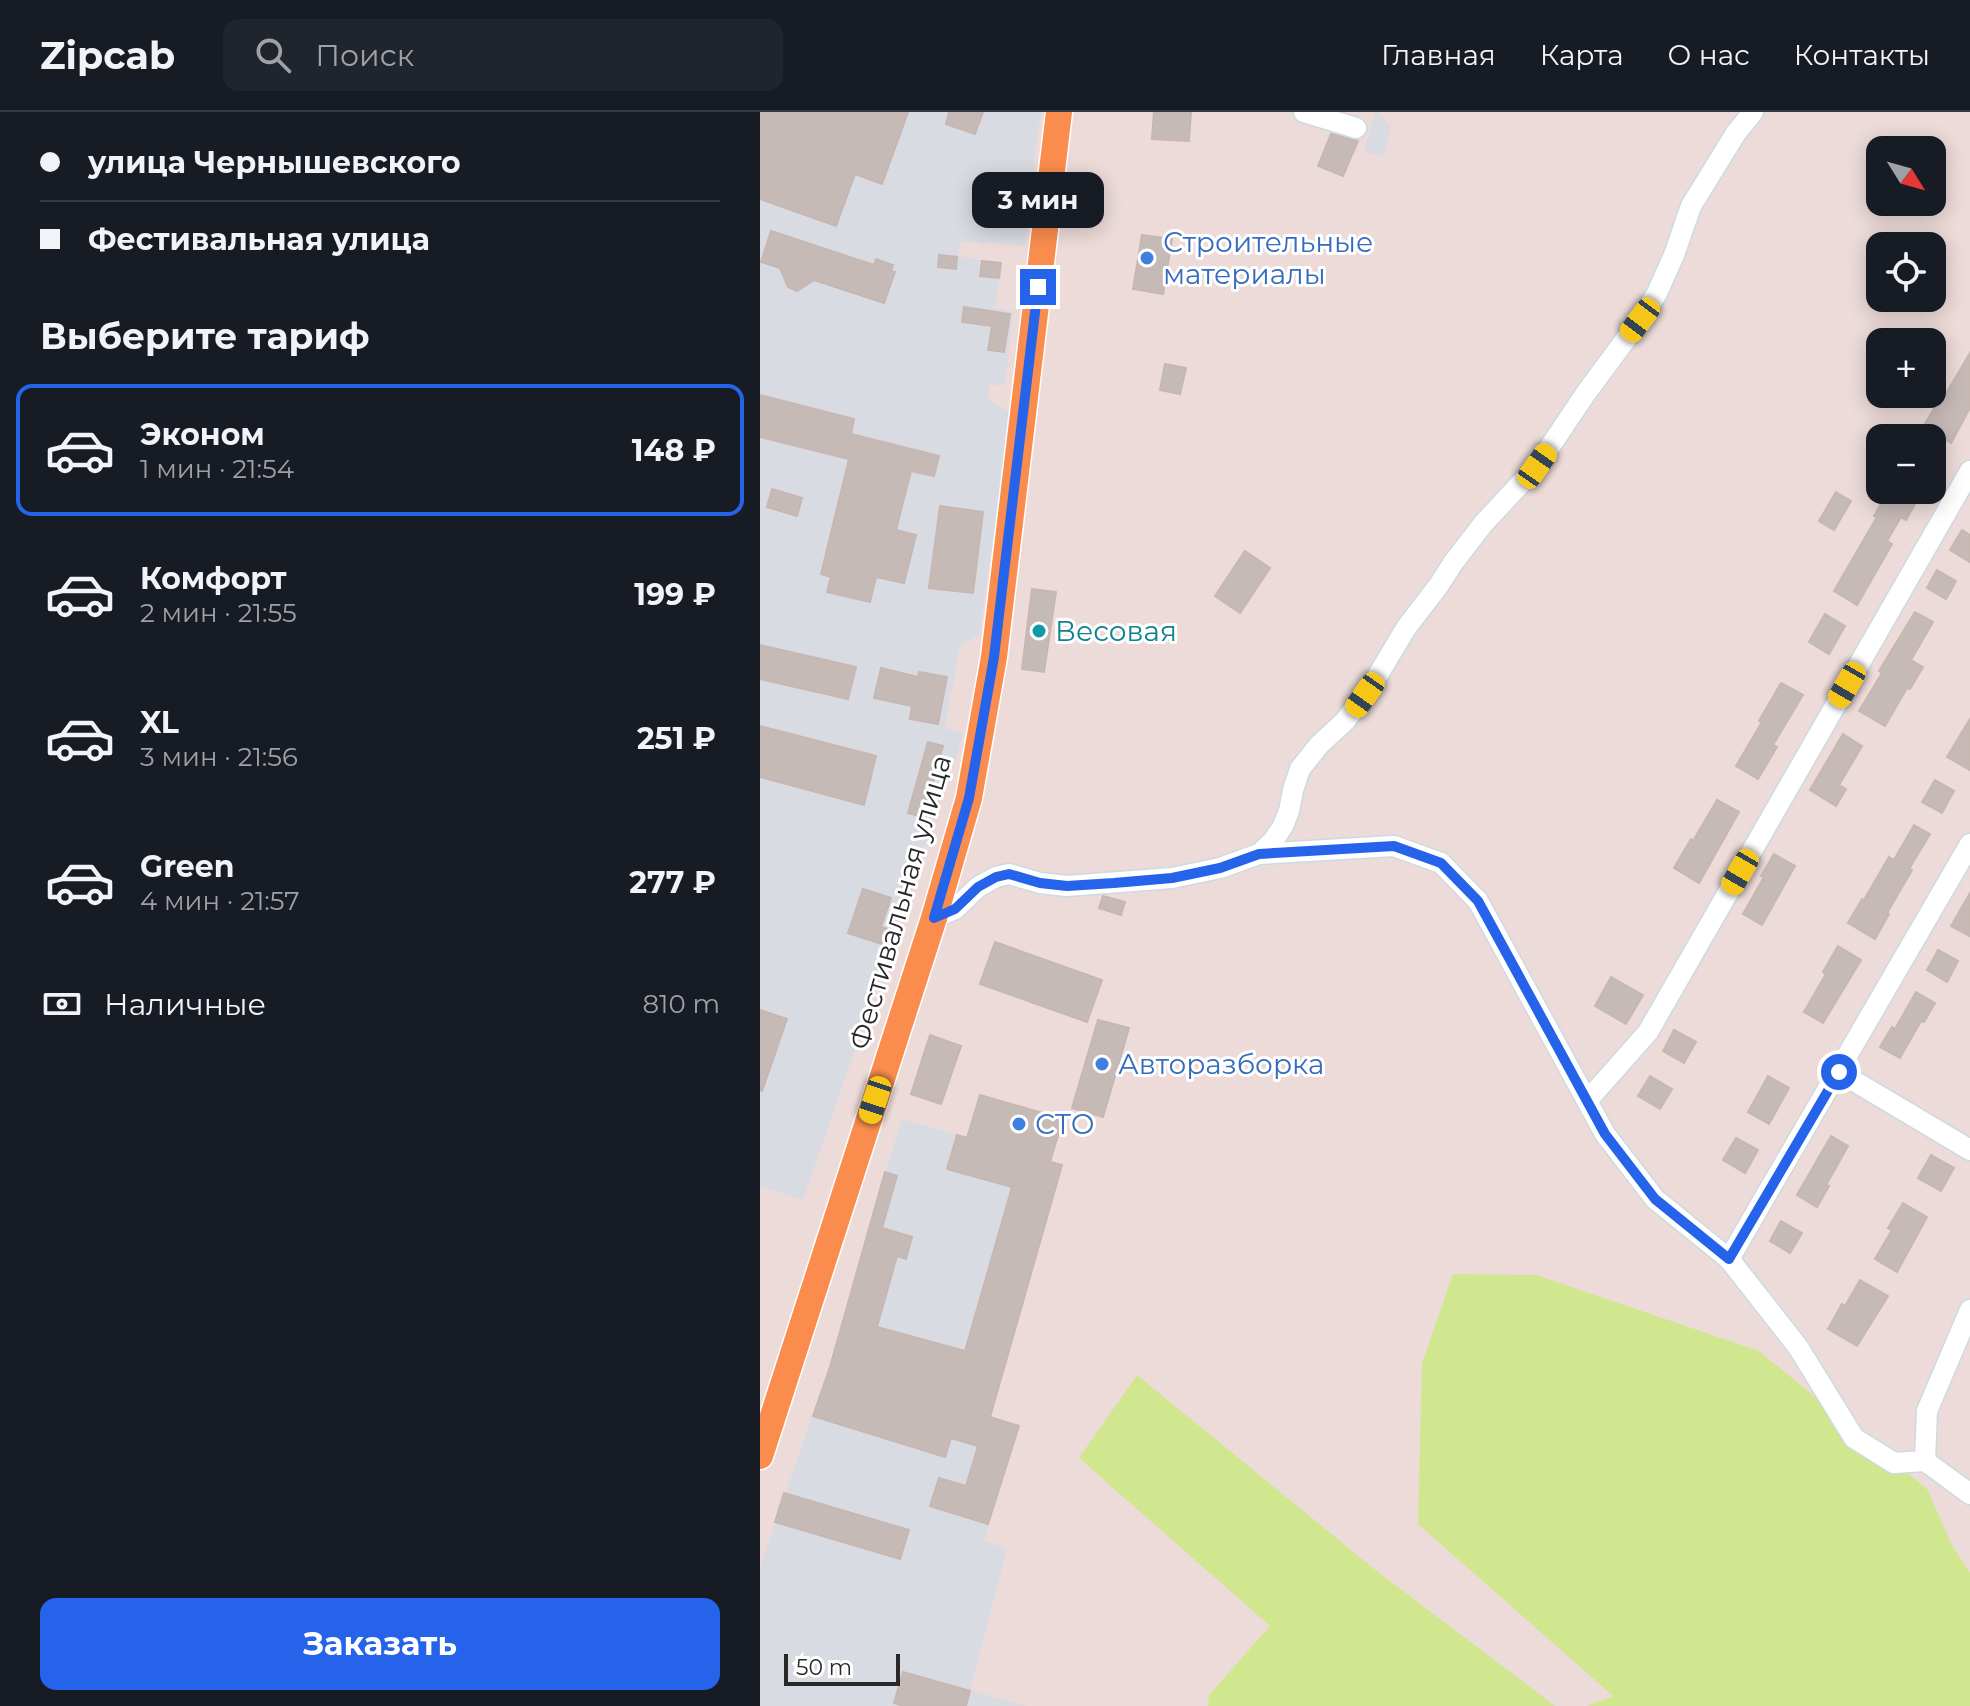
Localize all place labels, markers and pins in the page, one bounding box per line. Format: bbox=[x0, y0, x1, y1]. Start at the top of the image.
place label: Строительные материалы bbox=[1163, 225, 1373, 291]
marker: Строительные материалы bbox=[1138, 249, 1156, 267]
place label: Весовая bbox=[1055, 614, 1177, 648]
marker: Весовая bbox=[1030, 622, 1048, 640]
place label: Авторазборка bbox=[1118, 1047, 1324, 1081]
marker: Авторазборка bbox=[1093, 1055, 1111, 1073]
place label: СТО bbox=[1035, 1107, 1095, 1141]
marker: СТО bbox=[1010, 1115, 1028, 1133]

